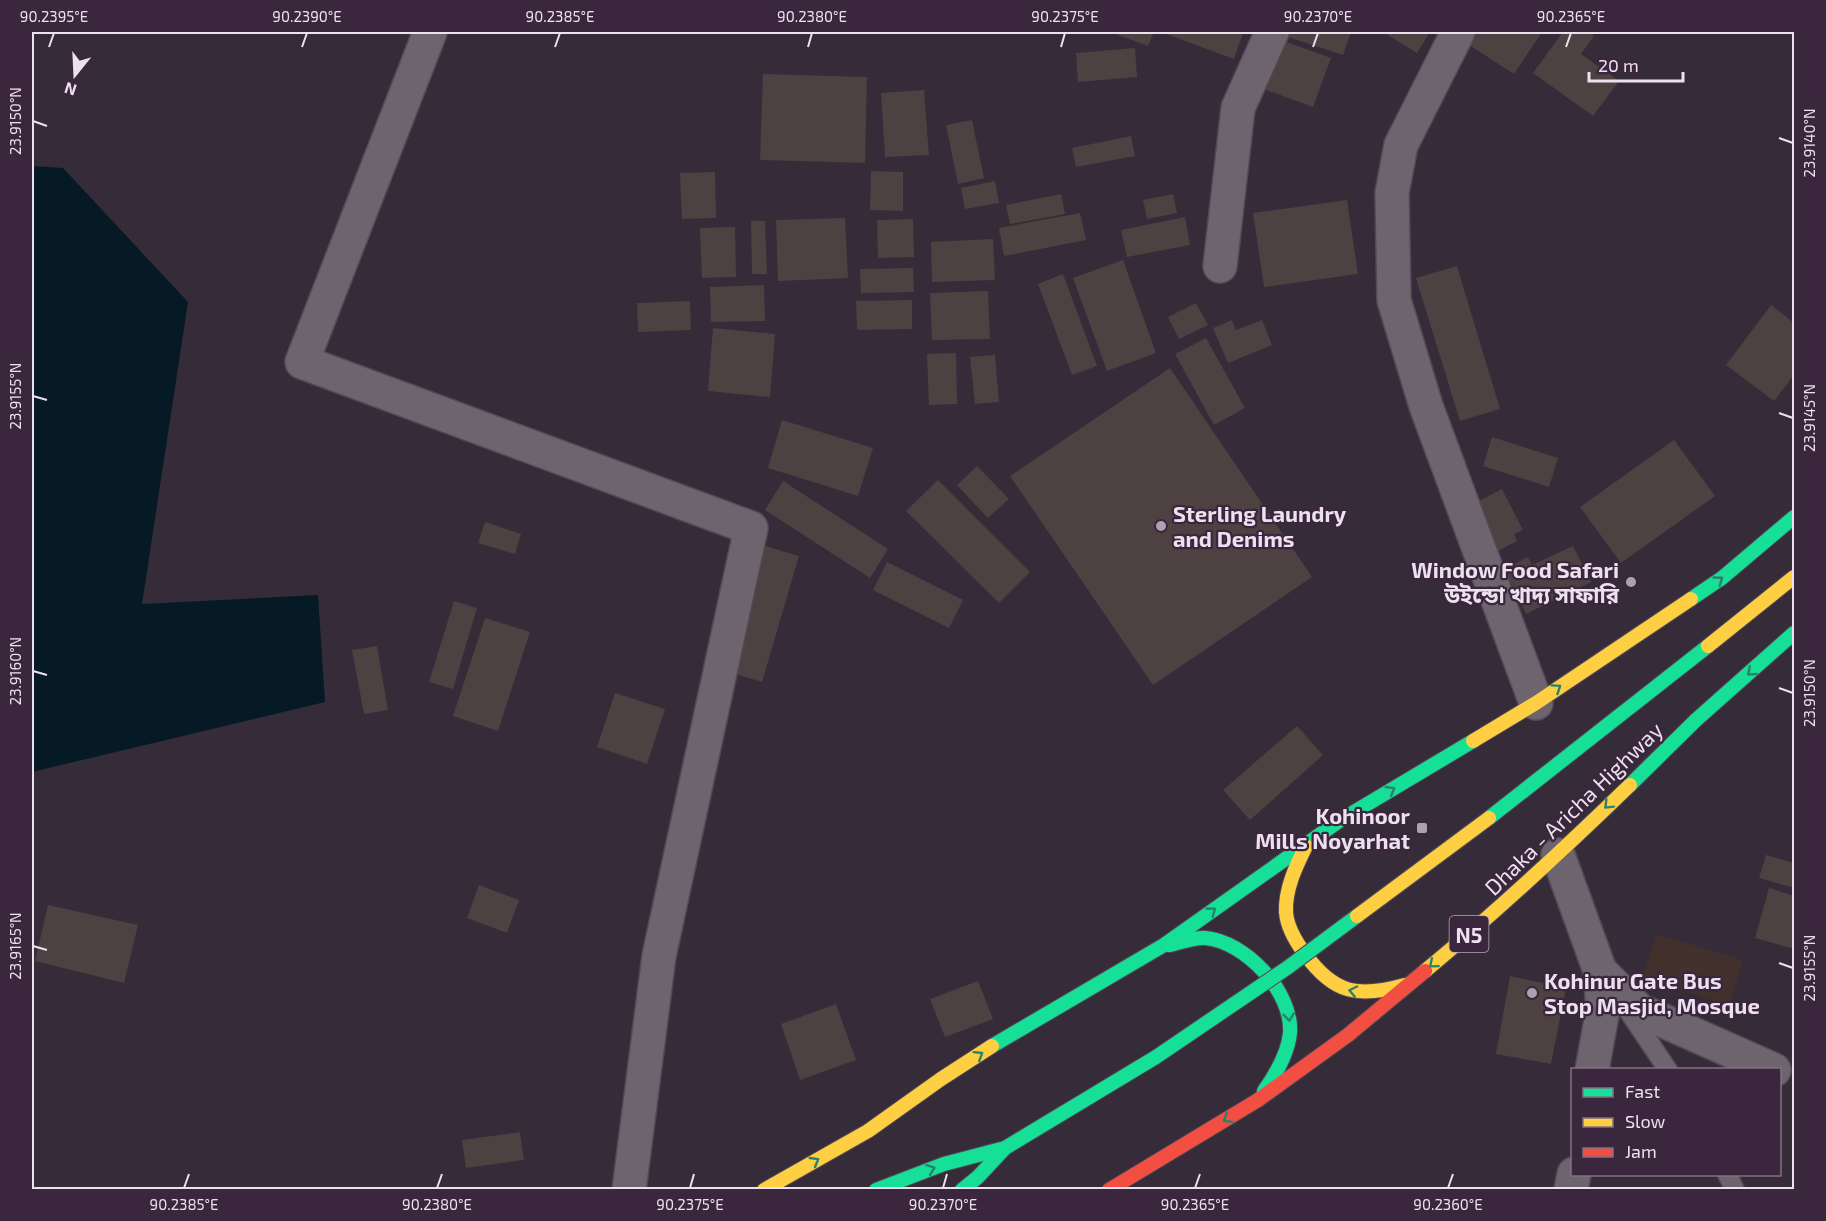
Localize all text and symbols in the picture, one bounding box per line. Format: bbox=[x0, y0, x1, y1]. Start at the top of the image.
text: 90.2395°E bbox=[20, 7, 88, 25]
text: 90.2390°E bbox=[272, 7, 342, 25]
text: 90.2385°E bbox=[526, 7, 594, 25]
text: 90.2380°E bbox=[777, 7, 847, 25]
text: 90.2375°E bbox=[1031, 7, 1099, 25]
text: 90.2370°E bbox=[1284, 7, 1352, 25]
text: 90.2365°E bbox=[1537, 7, 1605, 25]
north arrow bbox=[45, 45, 105, 105]
scale bar bbox=[1589, 45, 1684, 83]
text: 20 m bbox=[1598, 54, 1639, 76]
text: N bbox=[62, 79, 79, 101]
text: 23.9150°N bbox=[6, 87, 24, 155]
text: 23.9140°N bbox=[1800, 108, 1818, 178]
text: 23.9155°N bbox=[6, 363, 24, 429]
text: 23.9145°N bbox=[1800, 384, 1818, 452]
place label: Sterling Laundry and Denims bbox=[1173, 500, 1347, 551]
marker: Sterling Laundry and Denims bbox=[1154, 519, 1168, 533]
place label: Window Food Safari উইন্ডো খাদ্য সাফারি bbox=[1411, 556, 1620, 607]
marker: Window Food Safari উইন্ডো খাদ্য সাফারি bbox=[1624, 575, 1638, 589]
one-way arrow bbox=[1712, 576, 1723, 587]
text: 23.9160°N bbox=[6, 637, 24, 705]
text: 23.9150°N bbox=[1800, 659, 1818, 727]
one-way arrow bbox=[1747, 665, 1757, 676]
one-way arrow bbox=[1550, 684, 1561, 695]
street label: Dhaka - Aricha Highway bbox=[1479, 716, 1668, 900]
one-way arrow bbox=[1385, 786, 1395, 797]
one-way arrow bbox=[1605, 798, 1615, 809]
place label: Kohinoor Mills Noyarhat bbox=[1255, 802, 1411, 854]
marker: Kohinoor Mills Noyarhat bbox=[1415, 821, 1429, 835]
one-way arrow bbox=[1205, 907, 1216, 918]
text: 23.9165°N bbox=[6, 912, 24, 980]
road number: N5 bbox=[1450, 916, 1488, 952]
text: 23.9155°N bbox=[1800, 935, 1818, 1001]
one-way arrow bbox=[1429, 957, 1440, 968]
place label: Kohinur Gate Bus Stop Masjid, Mosque bbox=[1544, 967, 1760, 1018]
one-way arrow bbox=[1348, 985, 1358, 998]
marker: Kohinur Gate Bus Stop Masjid, Mosque bbox=[1525, 986, 1539, 1000]
one-way arrow bbox=[1282, 1012, 1294, 1022]
one-way arrow bbox=[973, 1050, 983, 1062]
legend bbox=[1571, 1068, 1781, 1176]
text: Fast bbox=[1625, 1080, 1660, 1102]
text: Slow bbox=[1625, 1110, 1666, 1132]
one-way arrow bbox=[1223, 1112, 1233, 1124]
text: Jam bbox=[1625, 1140, 1657, 1162]
one-way arrow bbox=[809, 1157, 820, 1168]
one-way arrow bbox=[925, 1164, 936, 1176]
text: 90.2385°E bbox=[150, 1195, 218, 1213]
text: 90.2380°E bbox=[402, 1195, 472, 1213]
text: 90.2375°E bbox=[656, 1195, 724, 1213]
text: 90.2370°E bbox=[909, 1195, 977, 1213]
text: 90.2365°E bbox=[1161, 1195, 1229, 1213]
text: 90.2360°E bbox=[1413, 1195, 1483, 1213]

